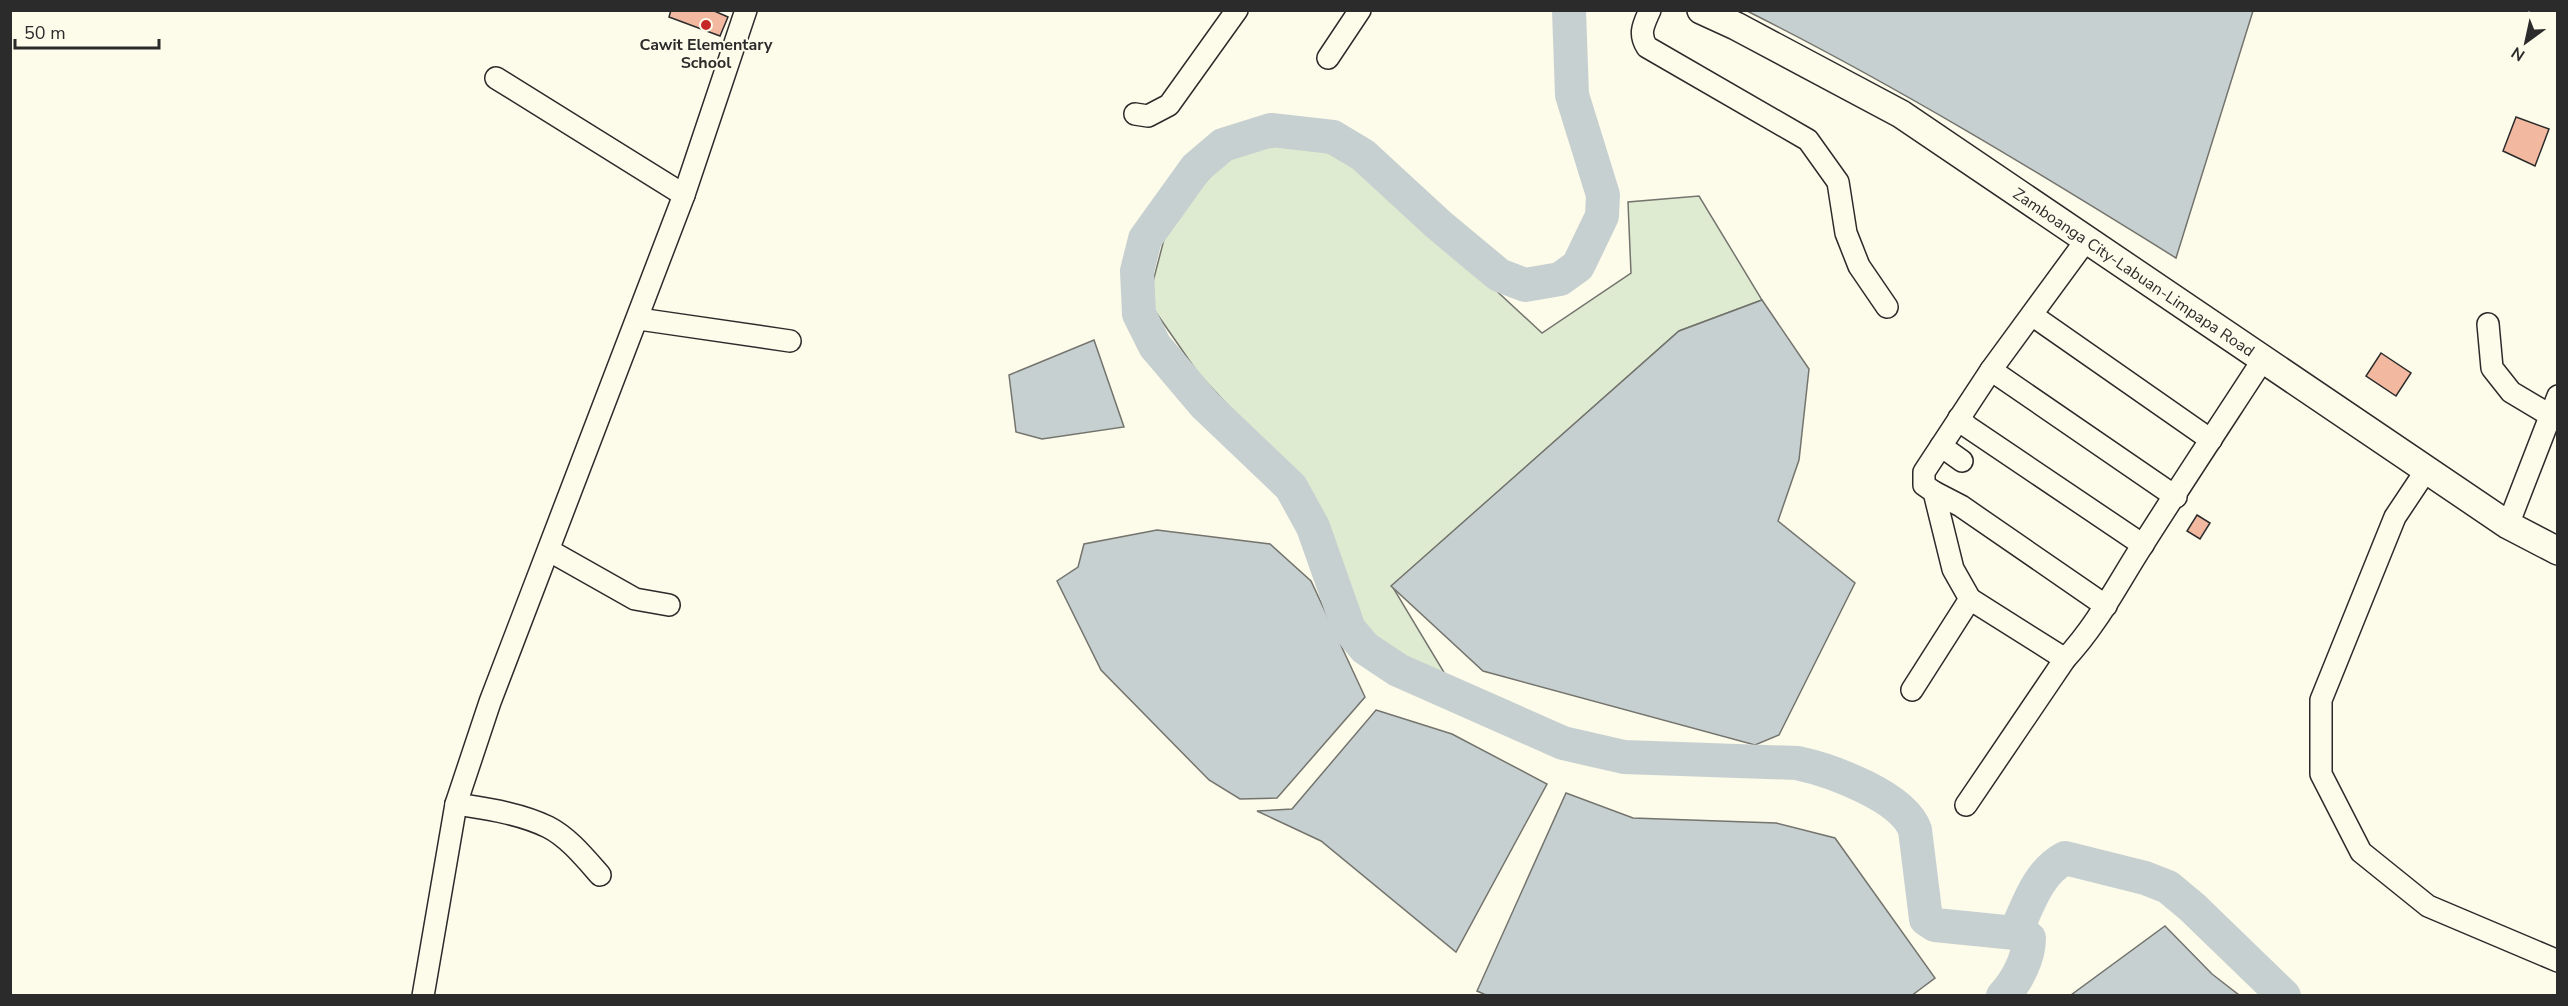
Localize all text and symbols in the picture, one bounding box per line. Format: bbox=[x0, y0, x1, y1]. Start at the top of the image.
scale bar bbox=[15, 12, 159, 50]
north arrow bbox=[2496, 12, 2556, 72]
marker: Cawit Elementary School bbox=[699, 18, 713, 32]
text: 50 m bbox=[24, 21, 66, 45]
place label: Cawit Elementary School bbox=[640, 34, 773, 74]
text: N bbox=[2507, 41, 2529, 66]
street label: Zamboanga City-Labuan-Limpapa Road bbox=[2008, 183, 2259, 362]

